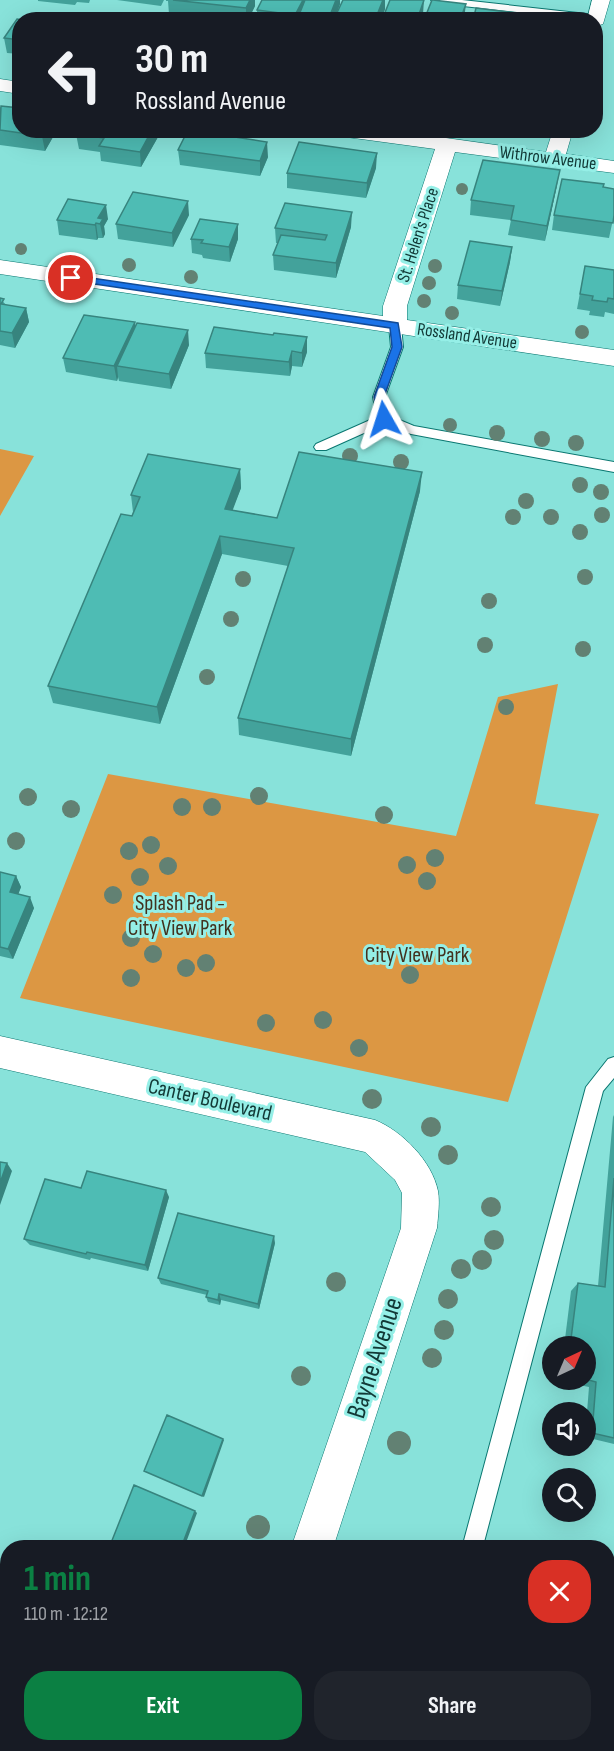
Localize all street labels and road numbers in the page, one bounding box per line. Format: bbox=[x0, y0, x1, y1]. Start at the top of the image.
street label: Withrow Avenue bbox=[498, 142, 598, 174]
street label: St. Helen's Place bbox=[393, 185, 443, 285]
street label: Rossland Avenue bbox=[416, 319, 518, 353]
street label: Canter Boulevard bbox=[145, 1073, 275, 1127]
street label: Bayne Avenue bbox=[340, 1293, 410, 1423]

